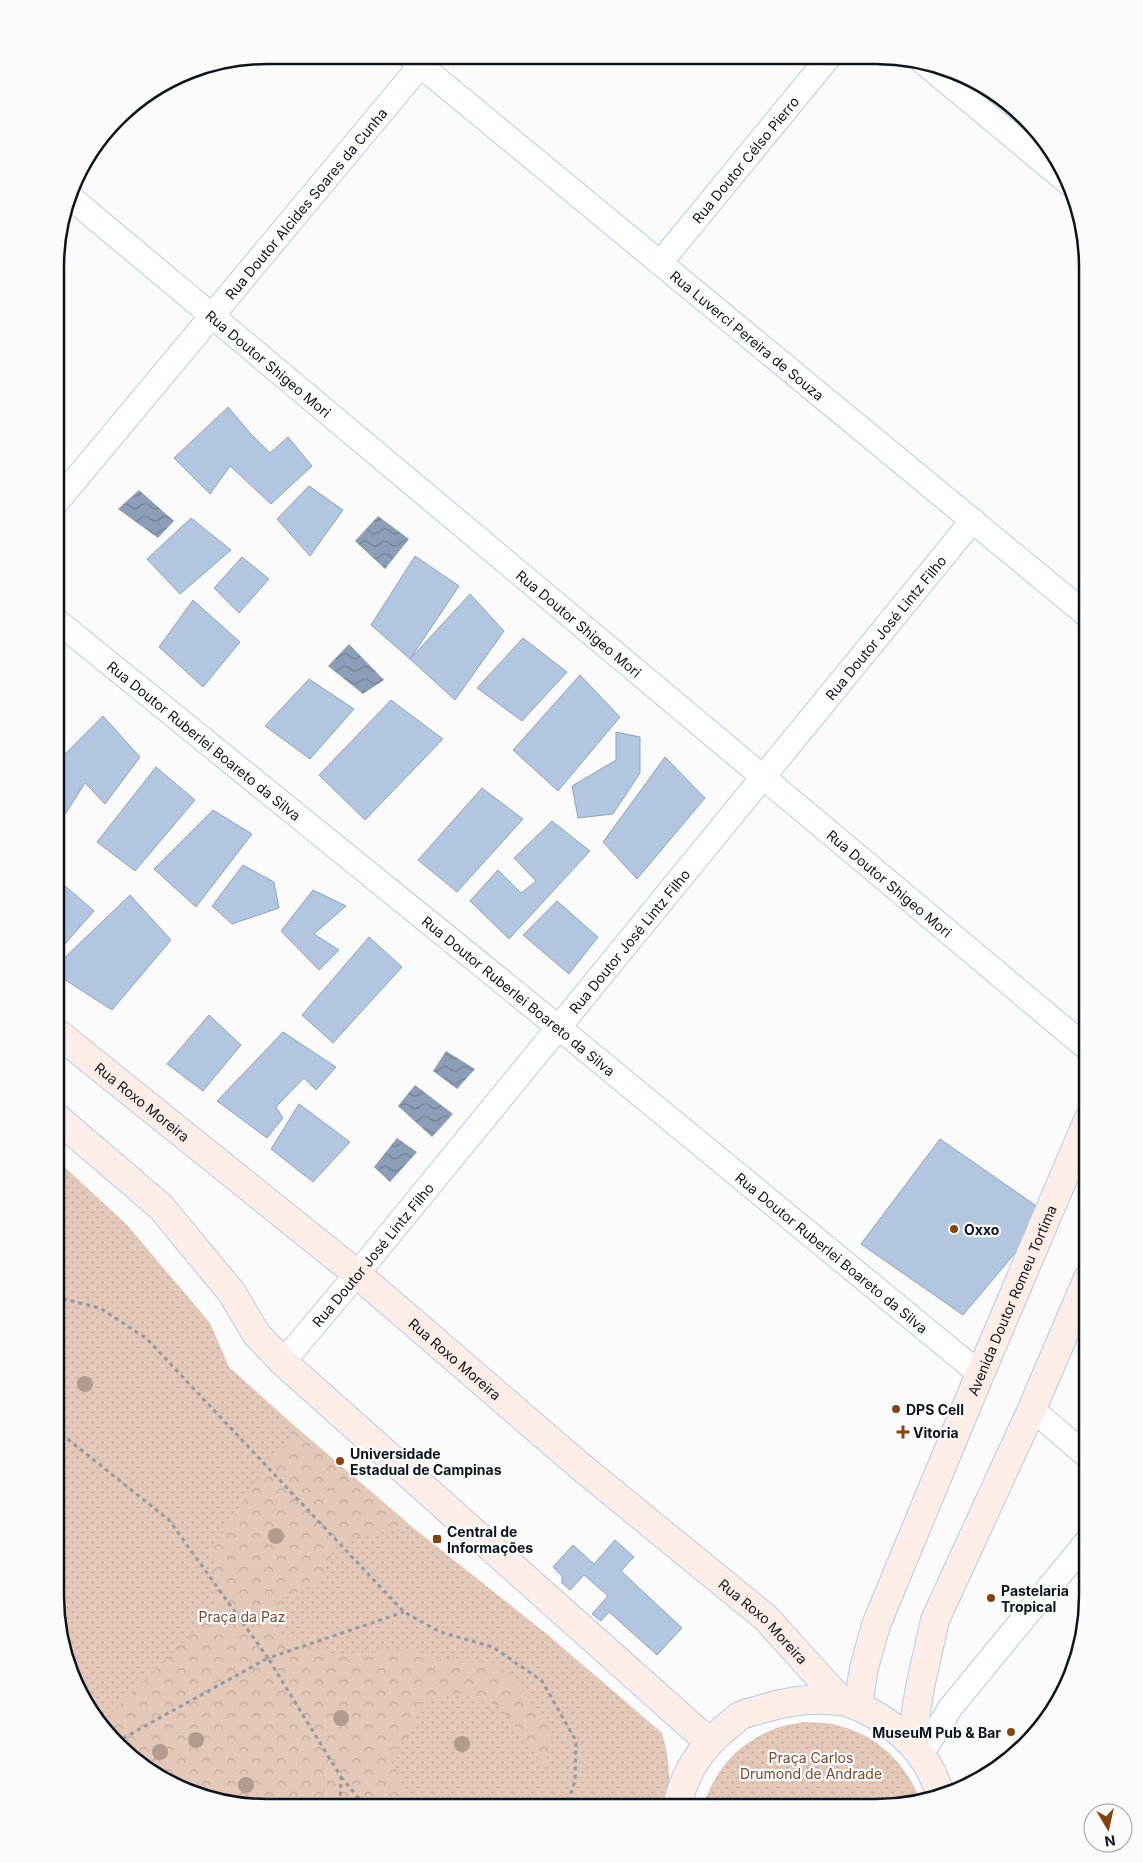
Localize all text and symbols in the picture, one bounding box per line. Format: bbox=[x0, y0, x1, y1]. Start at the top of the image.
street label: Rua Doutor Célso Pierro bbox=[688, 93, 802, 226]
street label: Rua Doutor Alcides Soares da Cunha bbox=[221, 104, 390, 302]
street label: Rua Luverci Pereira de Souza bbox=[667, 267, 828, 403]
street label: Rua Doutor Shigeo Mori bbox=[203, 306, 335, 420]
street label: Rua Doutor José Lintz Filho bbox=[821, 552, 949, 703]
street label: Rua Doutor Shigeo Mori bbox=[513, 566, 645, 680]
street label: Rua Doutor Ruberlei Boareto da Silva bbox=[104, 657, 304, 824]
street label: Rua Doutor Shigeo Mori bbox=[824, 826, 956, 940]
street label: Rua Doutor José Lintz Filho bbox=[565, 865, 693, 1017]
street label: Rua Doutor Ruberlei Boareto da Silva bbox=[419, 912, 619, 1079]
street label: Rua Roxo Moreira bbox=[92, 1058, 193, 1145]
street label: Rua Doutor Ruberlei Boareto da Silva bbox=[732, 1168, 932, 1336]
street label: Rua Doutor José Lintz Filho bbox=[308, 1179, 437, 1330]
street label: Avenida Doutor Romeu Tortima bbox=[964, 1202, 1059, 1398]
place label: Oxxo bbox=[964, 1221, 1000, 1238]
marker: Oxxo bbox=[948, 1223, 960, 1235]
street label: Rua Roxo Moreira bbox=[406, 1314, 505, 1403]
place label: DPS Cell bbox=[906, 1401, 964, 1418]
marker: DPS Cell bbox=[890, 1403, 902, 1415]
place label: Vitoria bbox=[913, 1424, 959, 1441]
marker: Vitoria bbox=[897, 1426, 909, 1438]
place label: Universidade Estadual de Campinas bbox=[350, 1445, 502, 1478]
marker: Universidade Estadual de Campinas bbox=[334, 1455, 346, 1467]
place label: Central de Informações bbox=[447, 1523, 533, 1556]
marker: Central de Informações bbox=[431, 1533, 443, 1545]
street label: Rua Roxo Moreira bbox=[716, 1575, 812, 1667]
place label: Pastelaria Tropical bbox=[1001, 1582, 1069, 1615]
marker: Pastelaria Tropical bbox=[985, 1592, 997, 1604]
park label: Praça da Paz bbox=[199, 1608, 285, 1625]
place label: MuseuM Pub & Bar bbox=[872, 1724, 1001, 1741]
marker: MuseuM Pub & Bar bbox=[1005, 1726, 1017, 1738]
park label: Praça Carlos Drumond de Andrade bbox=[740, 1749, 882, 1782]
north arrow bbox=[1083, 1803, 1133, 1853]
text: N bbox=[1104, 1832, 1117, 1851]

